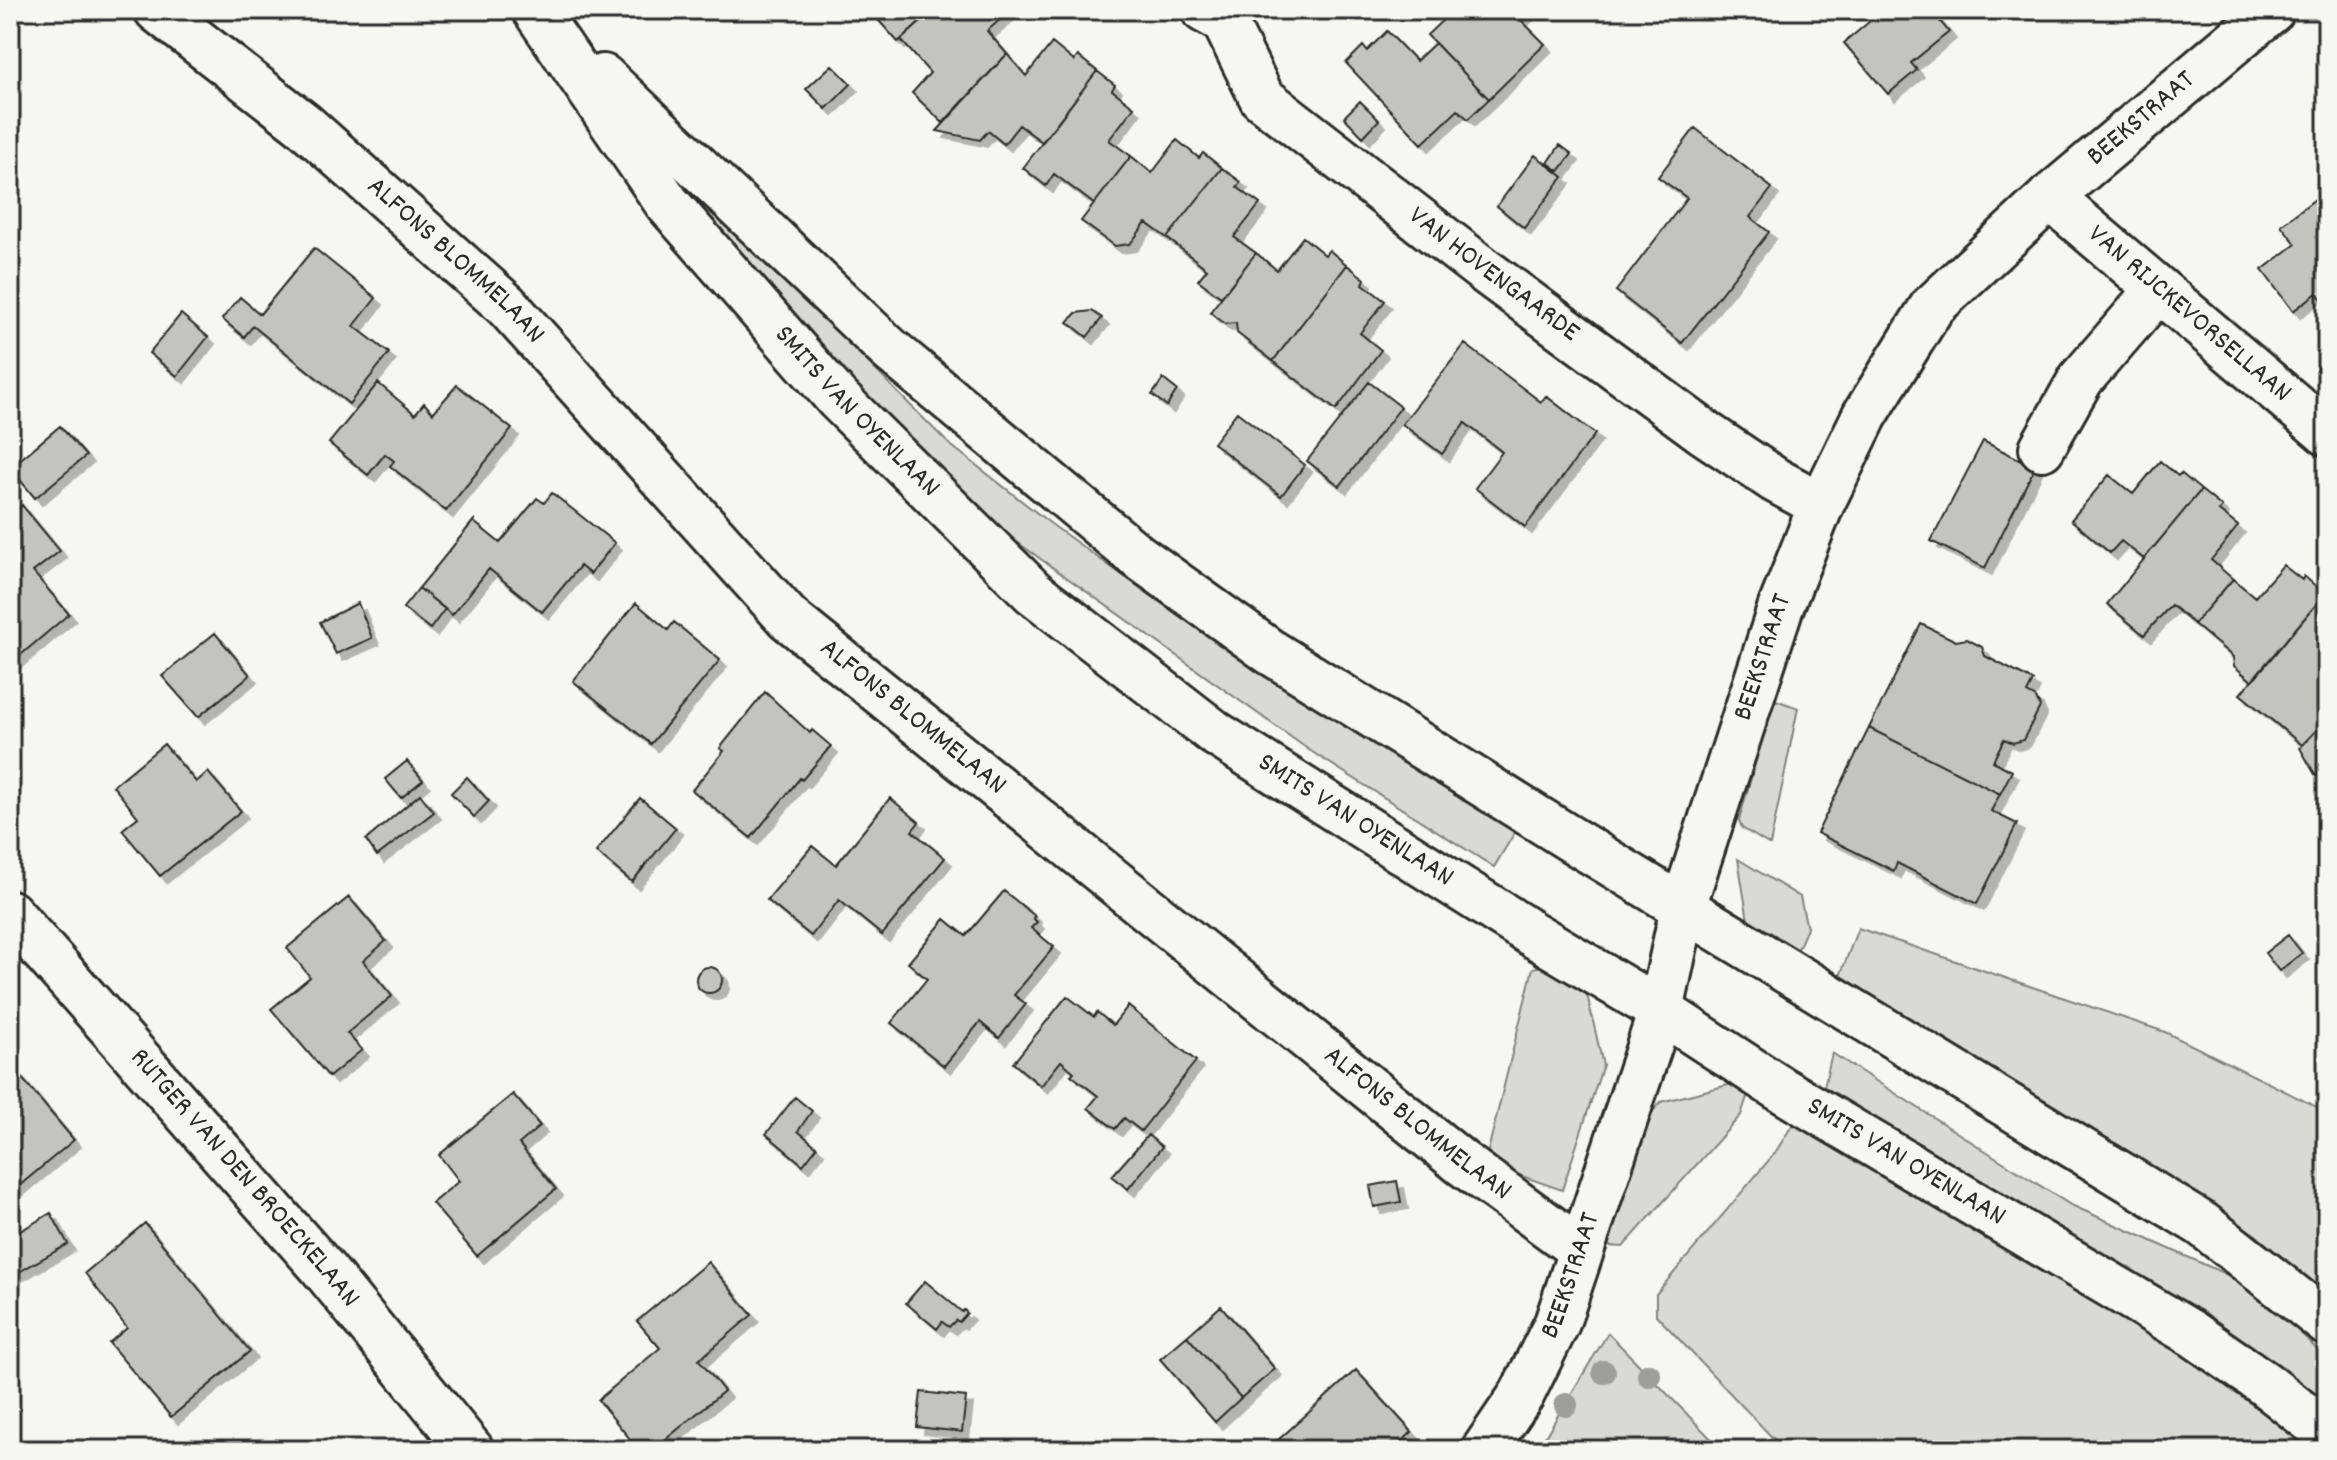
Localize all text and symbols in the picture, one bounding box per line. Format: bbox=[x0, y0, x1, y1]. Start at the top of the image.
street label: BEEKSTRAAT bbox=[2079, 62, 2205, 177]
street label: ALFONS BLOMMELAAN bbox=[357, 169, 553, 354]
street label: VAN HOVENGAARDE bbox=[1399, 198, 1587, 353]
street label: VAN RIJCKEVORSELLAAN bbox=[2078, 217, 2299, 413]
street label: SMITS VAN OYENLAAN bbox=[763, 318, 948, 508]
street label: BEEKSTRAAT bbox=[1725, 589, 1804, 726]
street label: ALFONS BLOMMELAAN bbox=[810, 630, 1014, 806]
street label: SMITS VAN OYENLAAN bbox=[1249, 744, 1461, 899]
street label: ALFONS BLOMMELAAN bbox=[1314, 1038, 1519, 1212]
street label: RUTGER VAN DEN BROECKELAAN bbox=[119, 1041, 368, 1317]
street label: SMITS VAN OYENLAAN bbox=[1798, 1088, 2012, 1238]
street label: BEEKSTRAAT bbox=[1532, 1208, 1612, 1346]

